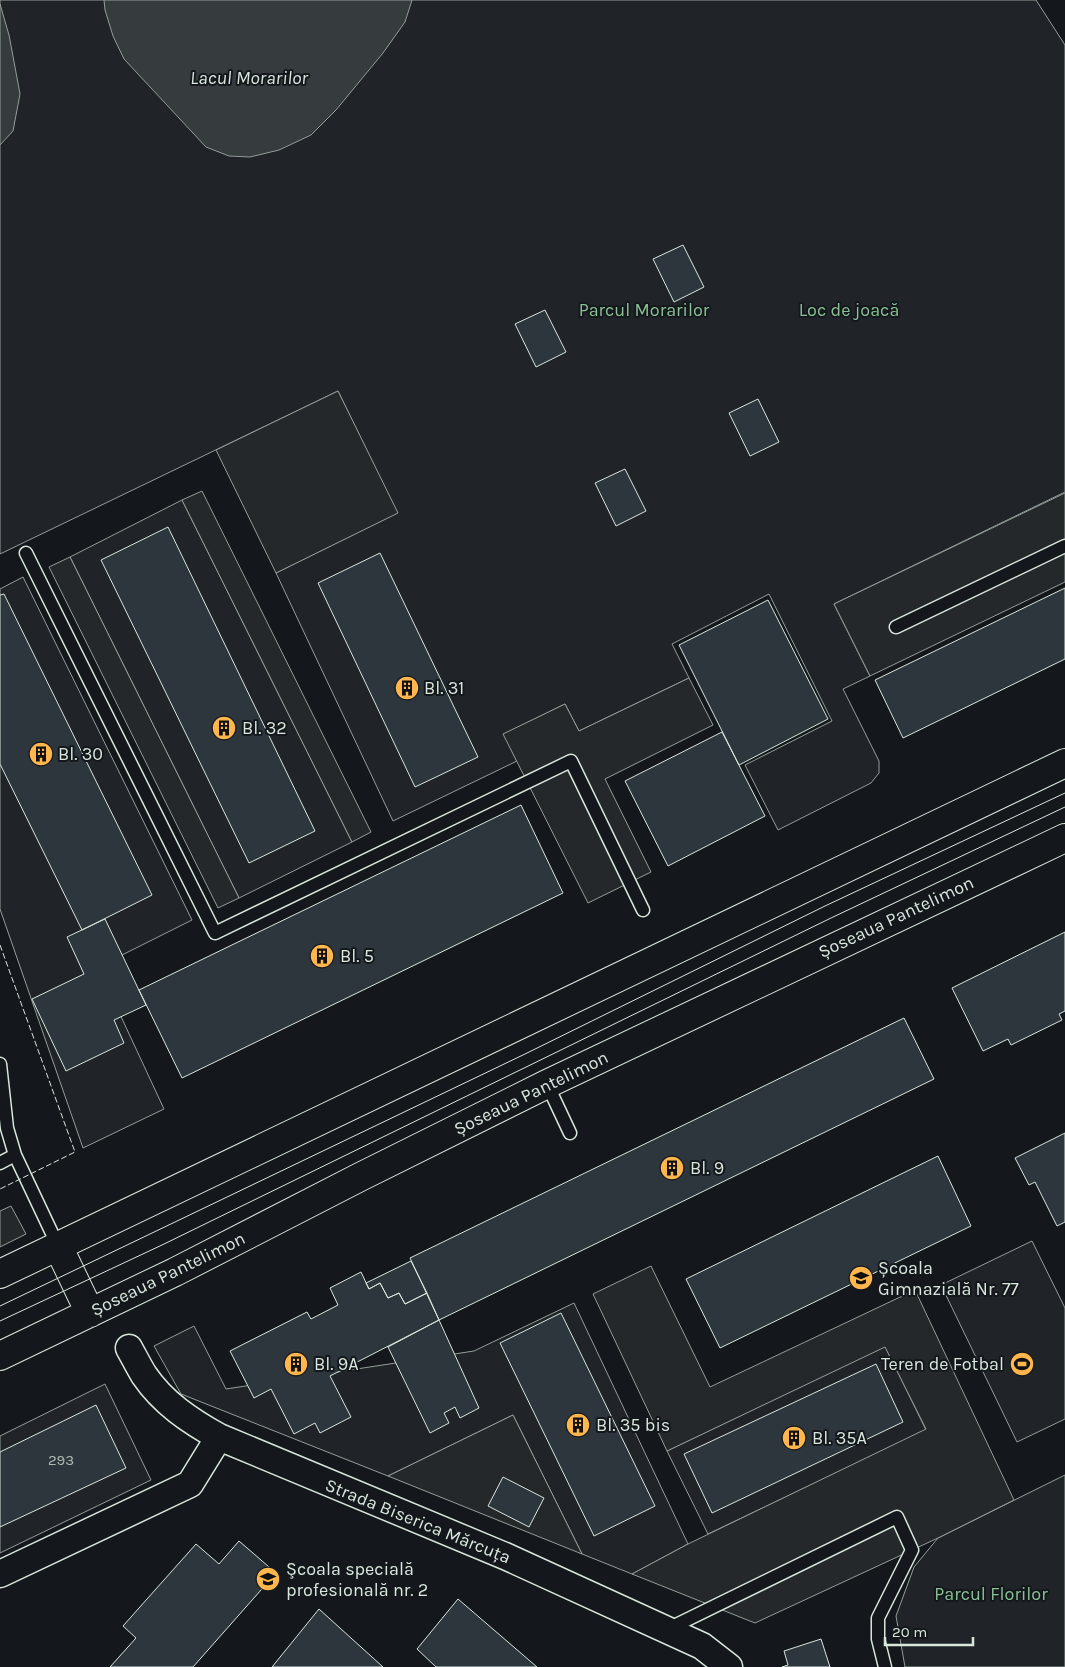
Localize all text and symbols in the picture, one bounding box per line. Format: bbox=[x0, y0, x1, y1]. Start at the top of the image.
water label: Lacul Morarilor bbox=[190, 67, 309, 89]
park label: Parcul Morarilor bbox=[579, 299, 710, 321]
park label: Loc de joacă bbox=[799, 299, 899, 321]
building icon: Bl. 31 bbox=[394, 675, 420, 701]
place label: Bl. 31 bbox=[424, 677, 464, 699]
building icon: Bl. 32 bbox=[211, 715, 237, 741]
place label: Bl. 32 bbox=[242, 717, 287, 739]
building icon: Bl. 30 bbox=[28, 741, 54, 767]
place label: Bl. 30 bbox=[58, 743, 103, 765]
street label: Șoseaua Pantelimon bbox=[815, 871, 977, 963]
building icon: Bl. 5 bbox=[309, 943, 335, 969]
place label: Bl. 5 bbox=[340, 945, 374, 967]
street label: Șoseaua Pantelimon bbox=[450, 1046, 612, 1140]
building icon: Bl. 9 bbox=[659, 1155, 685, 1181]
place label: Bl. 9 bbox=[690, 1157, 724, 1179]
street label: Șoseaua Pantelimon bbox=[87, 1227, 249, 1321]
place label: Școala Gimnazială Nr. 77 bbox=[878, 1257, 1019, 1300]
school or university icon: Școala Gimnazială Nr. 77 bbox=[848, 1265, 874, 1291]
building icon: Bl. 9A bbox=[283, 1351, 309, 1377]
sports icon: Teren de Fotbal bbox=[1009, 1351, 1035, 1377]
place label: Bl. 9A bbox=[314, 1353, 359, 1375]
place label: Teren de Fotbal bbox=[881, 1353, 1004, 1375]
building icon: Bl. 35 bis bbox=[565, 1412, 591, 1438]
place label: Bl. 35 bis bbox=[596, 1414, 670, 1436]
building icon: Bl. 35A bbox=[781, 1425, 807, 1451]
place label: Bl. 35A bbox=[812, 1427, 867, 1449]
house number: 293 bbox=[48, 1451, 74, 1469]
street label: Strada Biserica Mărcuța bbox=[322, 1474, 514, 1568]
place label: Şcoala specială profesională nr. 2 bbox=[286, 1558, 428, 1601]
school or university icon: Şcoala specială profesională nr. 2 bbox=[255, 1566, 281, 1592]
park label: Parcul Florilor bbox=[934, 1583, 1048, 1605]
scale bar bbox=[885, 1614, 972, 1646]
text: 20 m bbox=[892, 1623, 927, 1641]

